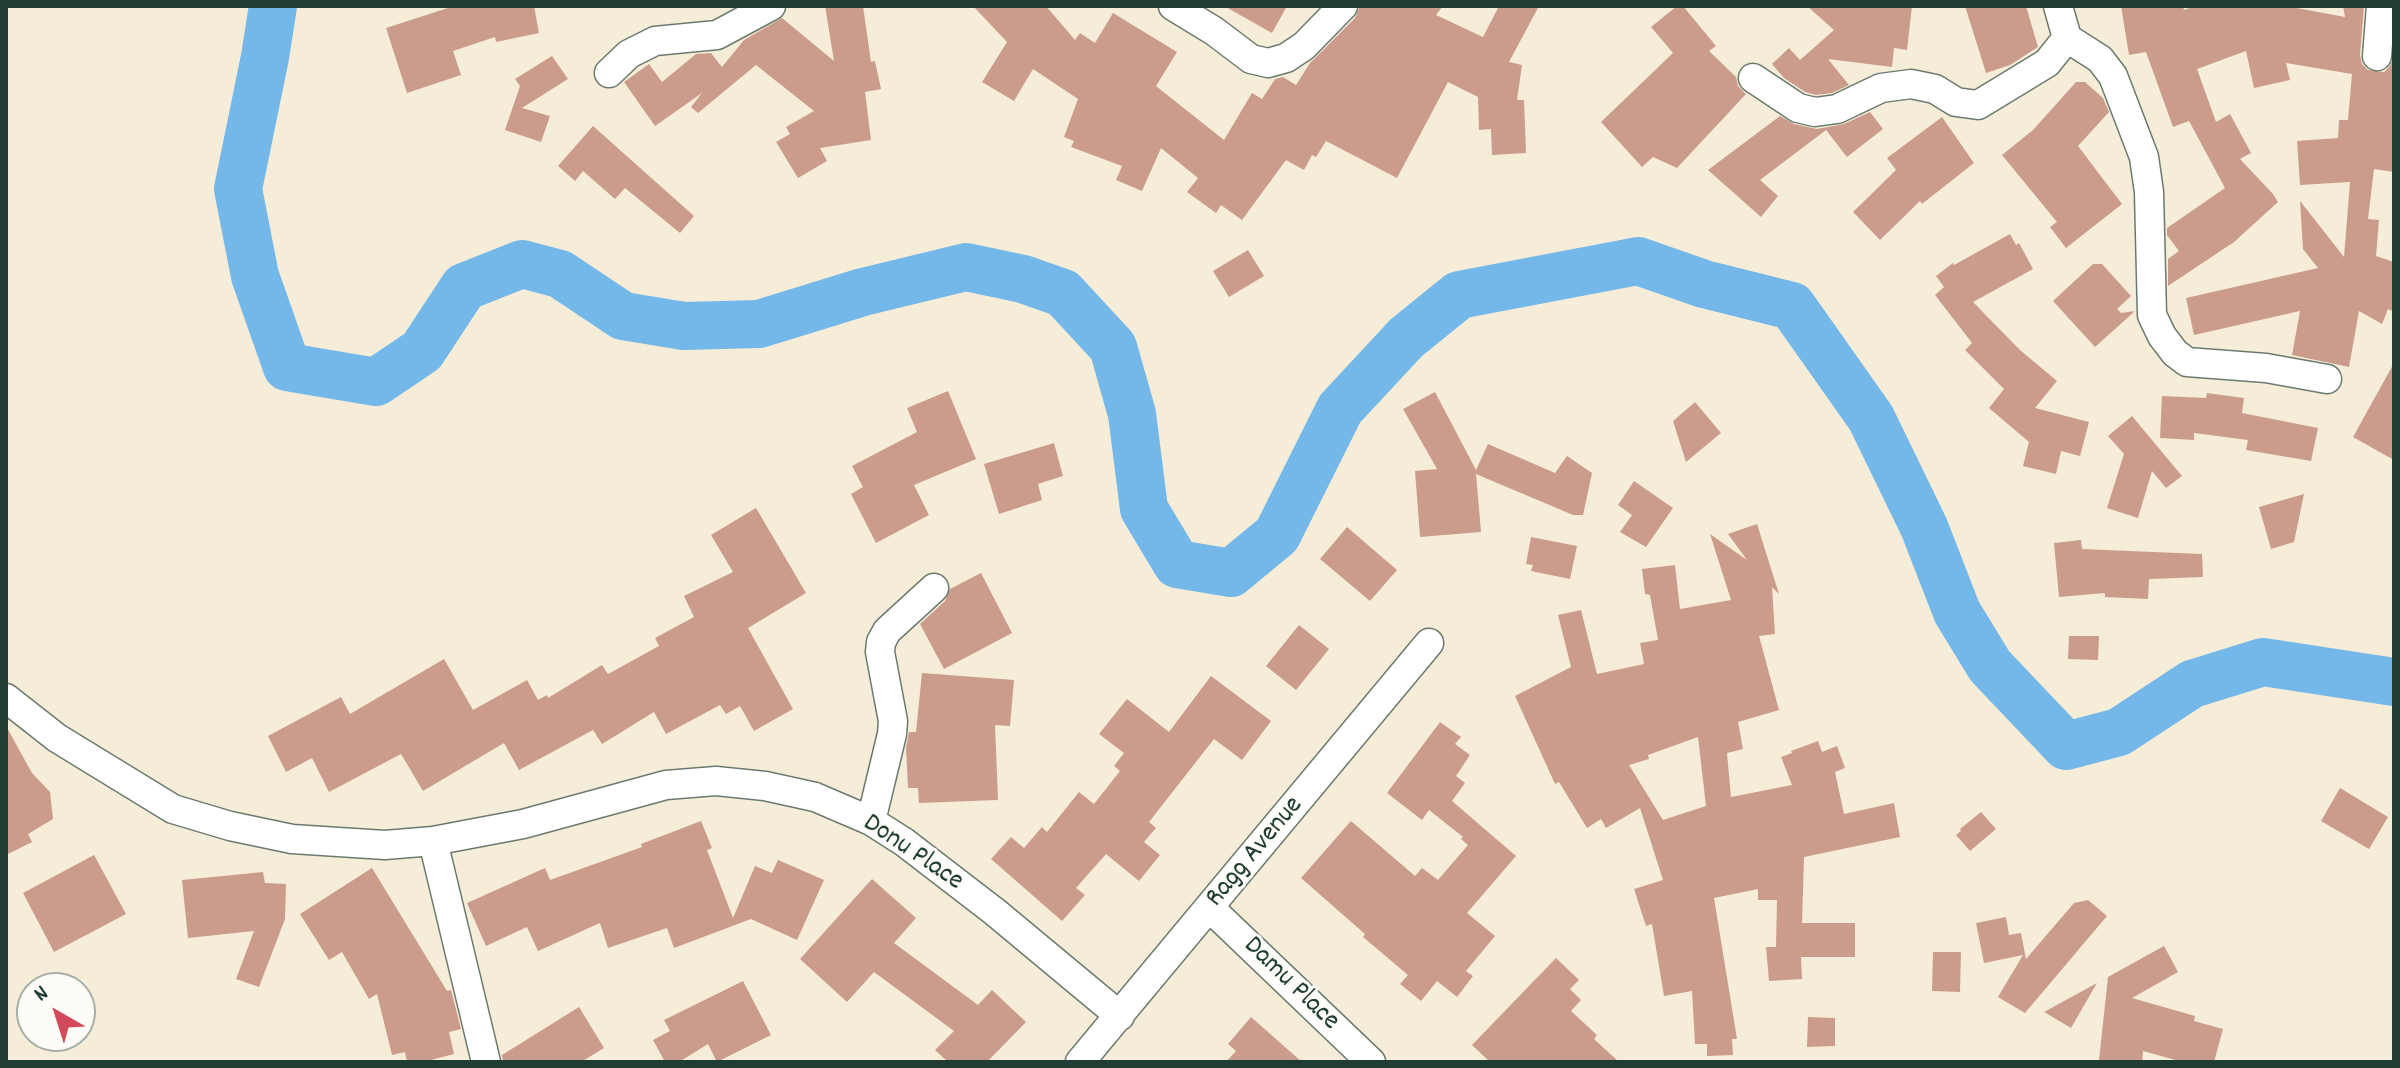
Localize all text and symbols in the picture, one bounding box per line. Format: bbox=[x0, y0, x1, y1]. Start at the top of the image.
street label: Ragg Avenue bbox=[1200, 791, 1312, 915]
street label: Donu Place bbox=[855, 808, 969, 900]
street label: Damu Place bbox=[1235, 931, 1345, 1039]
north arrow bbox=[16, 972, 96, 1052]
text: N bbox=[28, 979, 56, 1010]

